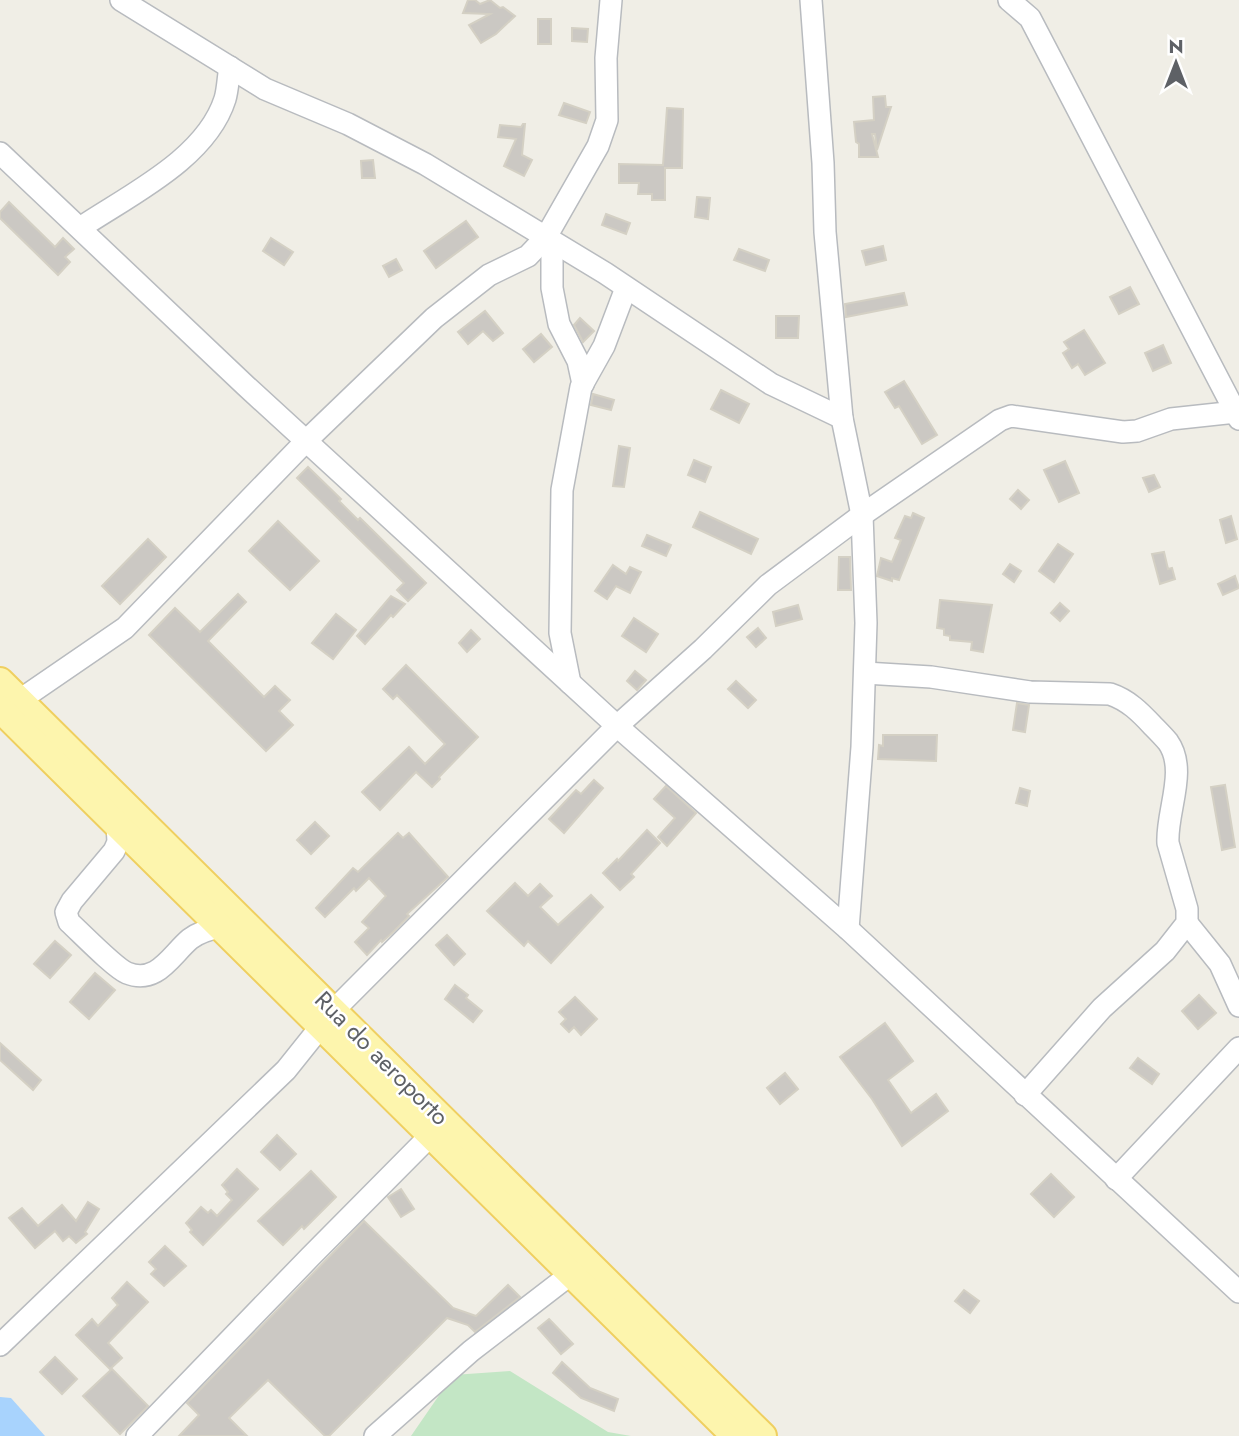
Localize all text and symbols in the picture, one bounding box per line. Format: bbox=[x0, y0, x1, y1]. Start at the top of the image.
north arrow bbox=[1141, 28, 1211, 98]
text: N bbox=[1168, 33, 1184, 60]
street label: Rua do aeroporto bbox=[307, 983, 457, 1133]

